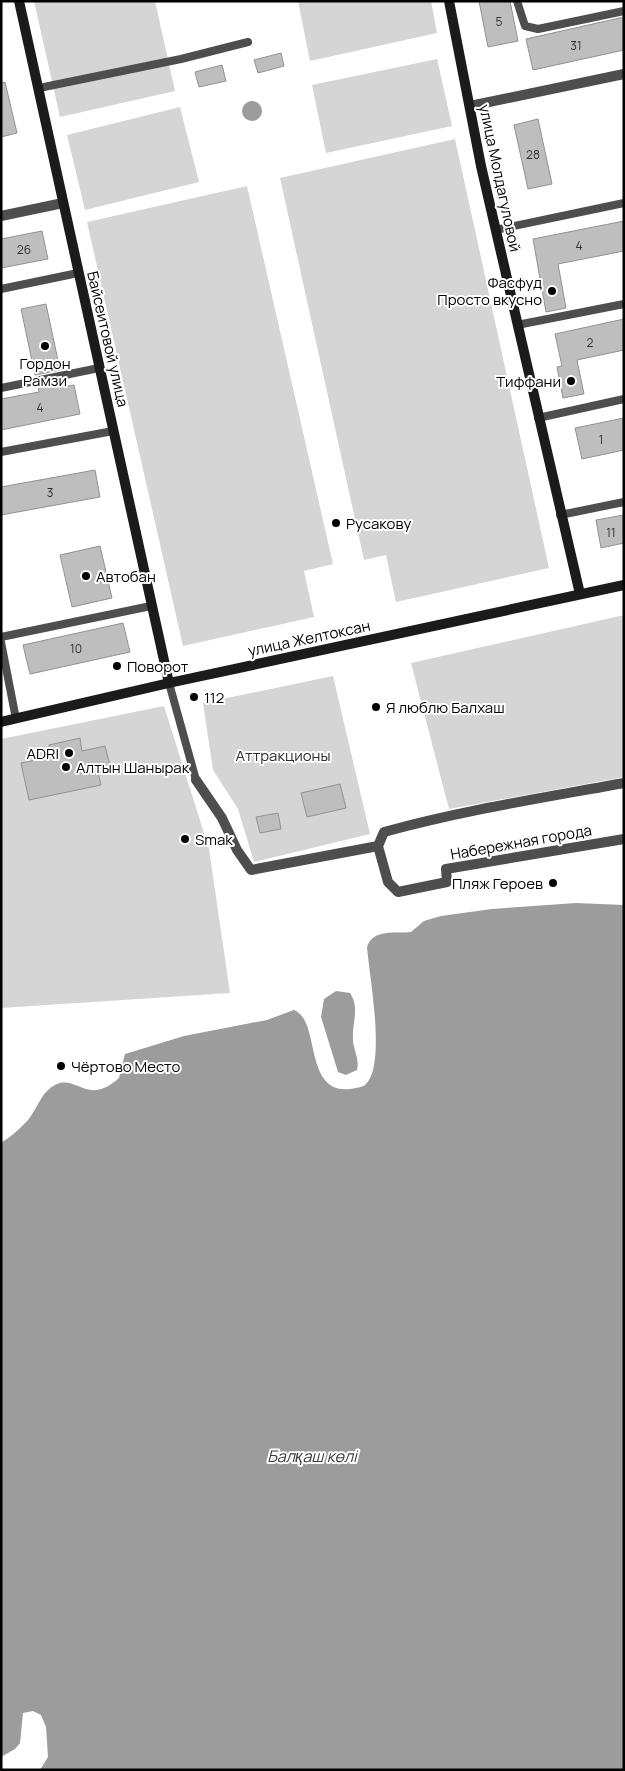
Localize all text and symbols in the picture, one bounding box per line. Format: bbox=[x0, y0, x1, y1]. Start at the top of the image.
house number: 5 bbox=[496, 13, 503, 30]
house number: 31 bbox=[570, 37, 582, 54]
street label: улица Молдагуловой bbox=[474, 102, 526, 254]
house number: 28 bbox=[526, 146, 540, 163]
house number: 4 bbox=[575, 237, 583, 254]
house number: 26 bbox=[17, 241, 31, 258]
street label: Байсеитовой улица bbox=[82, 269, 134, 409]
place label: Фасфуд Просто вкусно bbox=[437, 272, 542, 310]
marker: Фасфуд Просто вкусно bbox=[546, 285, 558, 297]
house number: 2 bbox=[587, 334, 594, 351]
marker: Гордон Рамзи bbox=[39, 340, 51, 352]
place label: Гордон Рамзи bbox=[19, 353, 71, 391]
place label: Тиффани bbox=[496, 371, 561, 392]
marker: Тиффани bbox=[565, 375, 577, 387]
house number: 4 bbox=[36, 399, 44, 416]
house number: 1 bbox=[599, 431, 603, 448]
house number: 3 bbox=[47, 484, 53, 501]
place label: Русакову bbox=[346, 513, 411, 534]
marker: Русакову bbox=[330, 517, 342, 529]
house number: 11 bbox=[606, 524, 616, 541]
place label: Автобан bbox=[96, 566, 156, 587]
marker: Автобан bbox=[80, 570, 92, 582]
street label: улица Желтоксан bbox=[246, 615, 372, 661]
house number: 10 bbox=[70, 640, 82, 657]
place label: Поворот bbox=[127, 656, 189, 677]
marker: Поворот bbox=[111, 660, 123, 672]
place label: 112 bbox=[204, 687, 224, 708]
marker: 112 bbox=[188, 691, 200, 703]
place label: Я люблю Балхаш bbox=[386, 697, 505, 718]
marker: Я люблю Балхаш bbox=[370, 701, 382, 713]
place label: ADRI bbox=[26, 743, 59, 764]
park label: Аттракционы bbox=[236, 745, 330, 766]
marker: ADRI bbox=[63, 747, 75, 759]
place label: Алтын Шанырак bbox=[76, 757, 190, 778]
marker: Алтын Шанырак bbox=[60, 761, 72, 773]
street label: Набережная города bbox=[449, 819, 593, 865]
place label: Smak bbox=[195, 829, 233, 850]
marker: Smak bbox=[179, 833, 191, 845]
place label: Пляж Героев bbox=[452, 873, 543, 894]
marker: Пляж Героев bbox=[547, 877, 559, 889]
place label: Чёртово Место bbox=[71, 1056, 180, 1077]
marker: Чёртово Место bbox=[55, 1060, 67, 1072]
water label: Балқаш көлі bbox=[267, 1445, 359, 1467]

